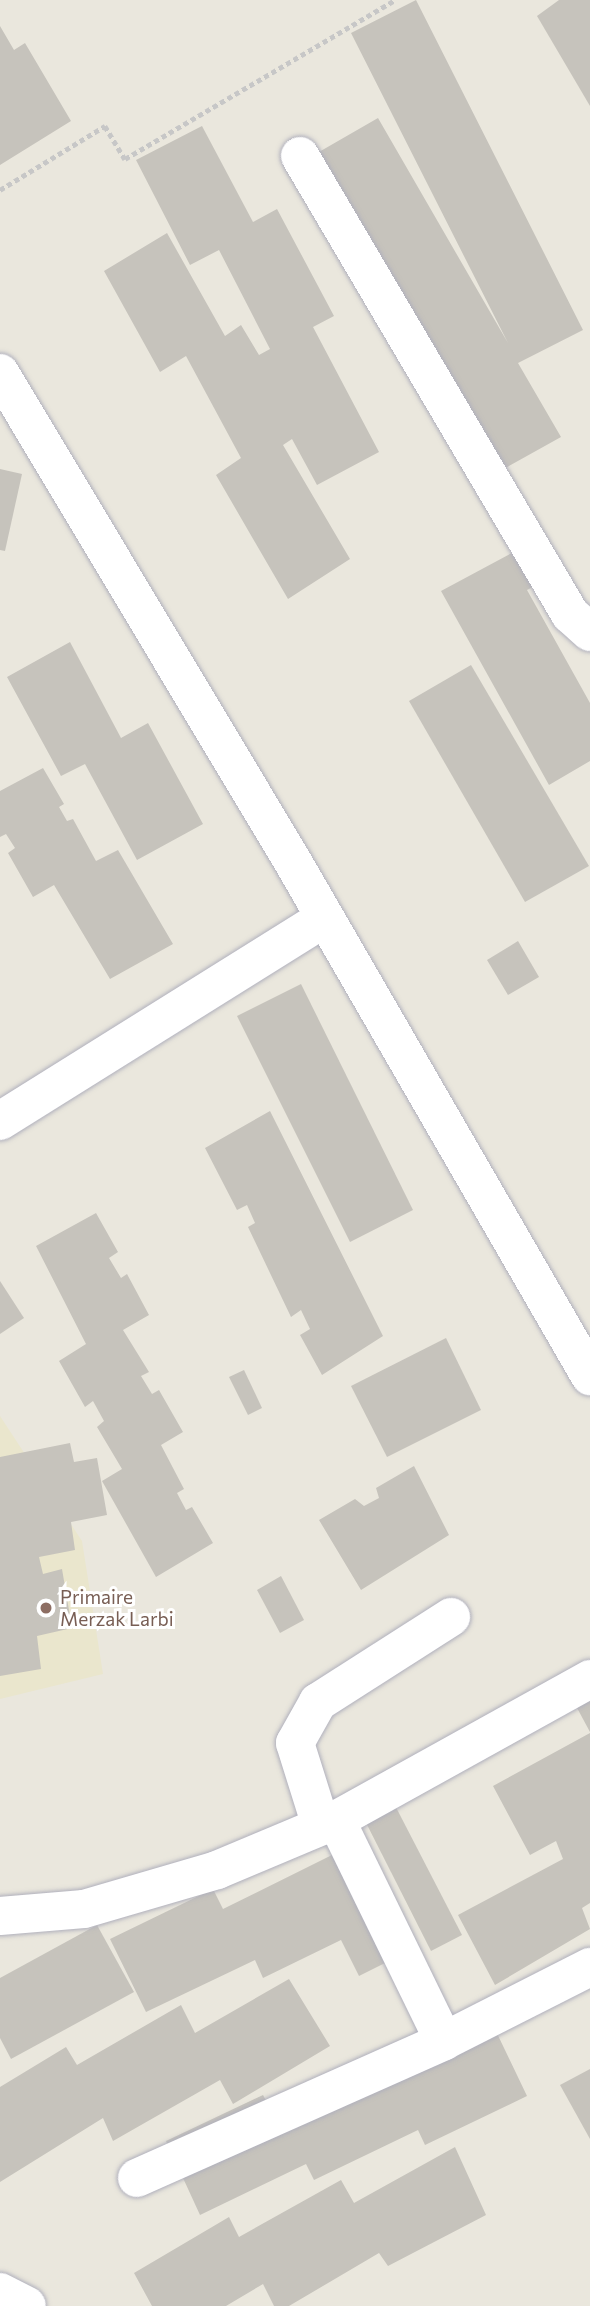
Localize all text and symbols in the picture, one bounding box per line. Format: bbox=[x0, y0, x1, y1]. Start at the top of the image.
place label: Primaire Merzak Larbi bbox=[60, 1586, 174, 1630]
marker: Primaire Merzak Larbi bbox=[38, 1600, 54, 1616]

